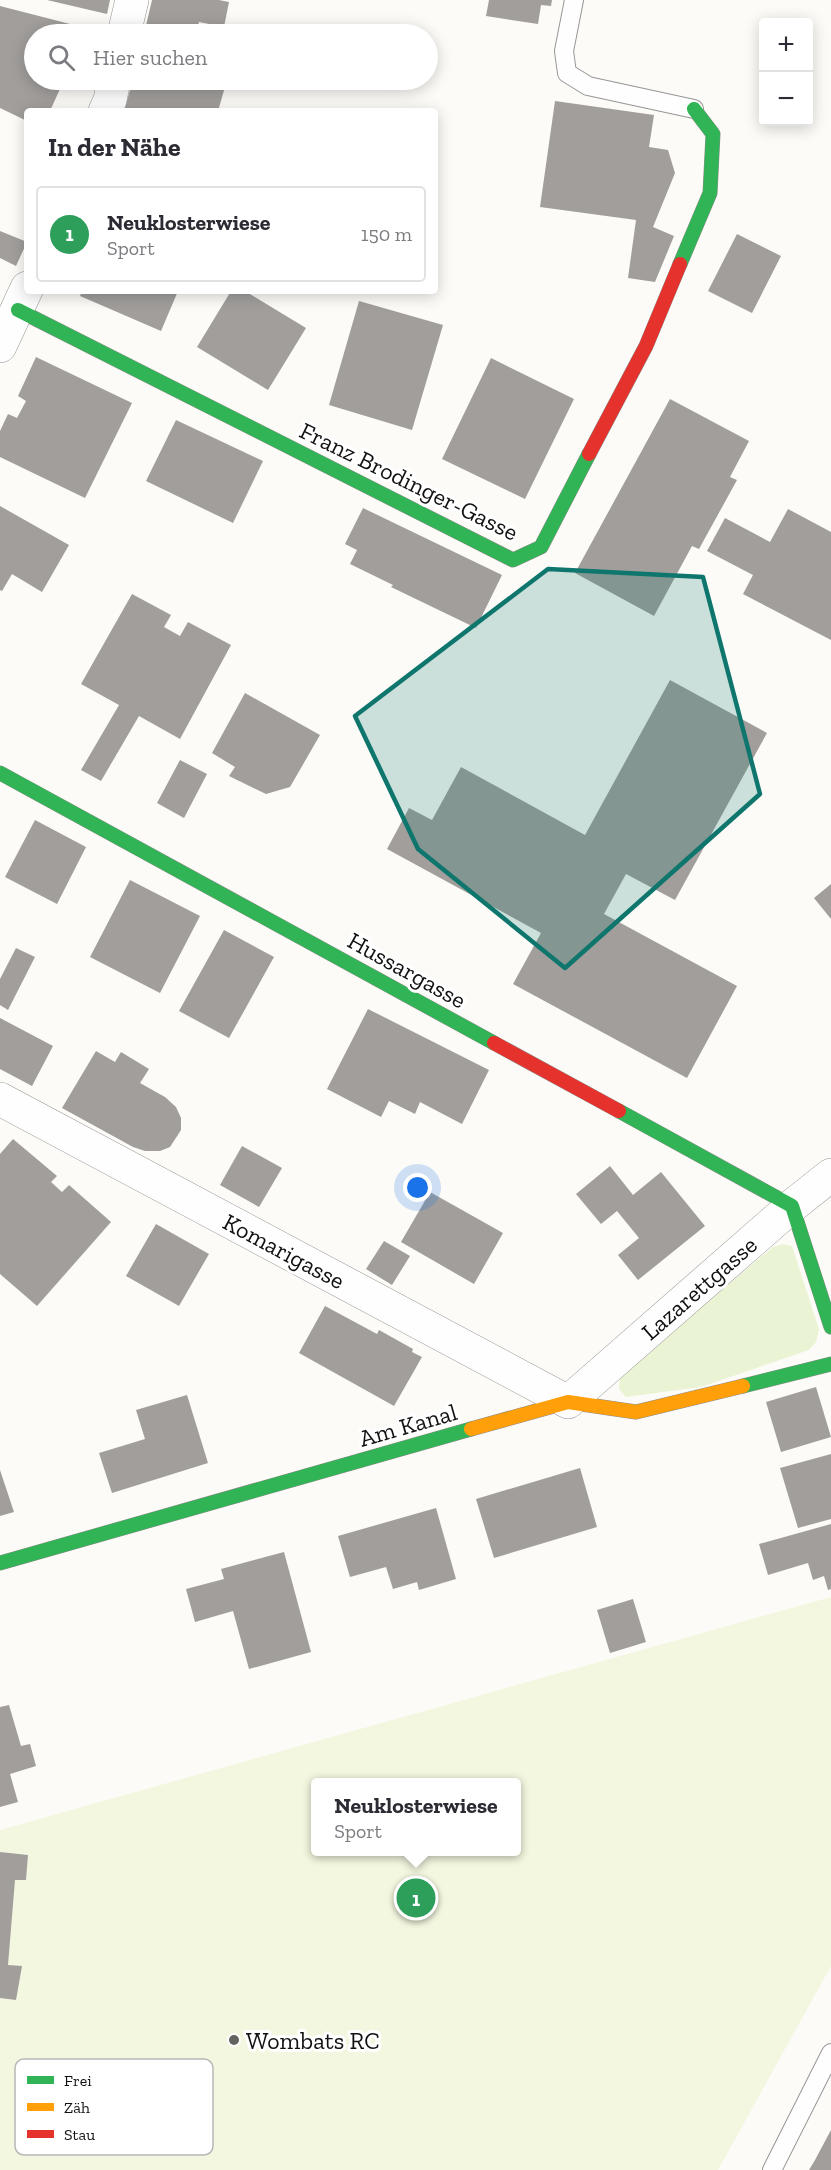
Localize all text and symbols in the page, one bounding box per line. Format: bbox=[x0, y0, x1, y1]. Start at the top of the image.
map controls bbox=[759, 18, 813, 126]
button: + bbox=[759, 18, 813, 72]
search box bbox=[24, 24, 438, 90]
icon: search bbox=[45, 41, 78, 74]
text: Hier suchen bbox=[93, 44, 207, 71]
button: − bbox=[759, 72, 813, 126]
text: In der Nähe bbox=[48, 131, 180, 163]
text: Neuklosterwiese bbox=[107, 209, 270, 236]
text: 1 bbox=[65, 222, 74, 246]
text: 150 m bbox=[361, 222, 412, 246]
text: Sport bbox=[107, 236, 155, 260]
street label: Franz Brodinger-Gasse bbox=[295, 416, 523, 546]
street label: Hussargasse bbox=[343, 926, 471, 1014]
your location bbox=[403, 1173, 432, 1202]
street label: Komarigasse bbox=[218, 1207, 350, 1295]
street label: Lazarettgasse bbox=[635, 1230, 763, 1346]
street label: Am Kanal bbox=[356, 1397, 460, 1453]
popup bbox=[311, 1778, 521, 1856]
text: Neuklosterwiese bbox=[334, 1792, 498, 1819]
text: Sport bbox=[334, 1819, 382, 1843]
pin: 1 bbox=[396, 1876, 436, 1920]
place label: Wombats RC bbox=[246, 2026, 380, 2055]
marker: Wombats RC bbox=[227, 2033, 241, 2047]
legend bbox=[15, 2059, 213, 2155]
text: Frei bbox=[64, 2071, 92, 2090]
text: Zäh bbox=[64, 2098, 90, 2117]
text: Stau bbox=[64, 2125, 95, 2144]

